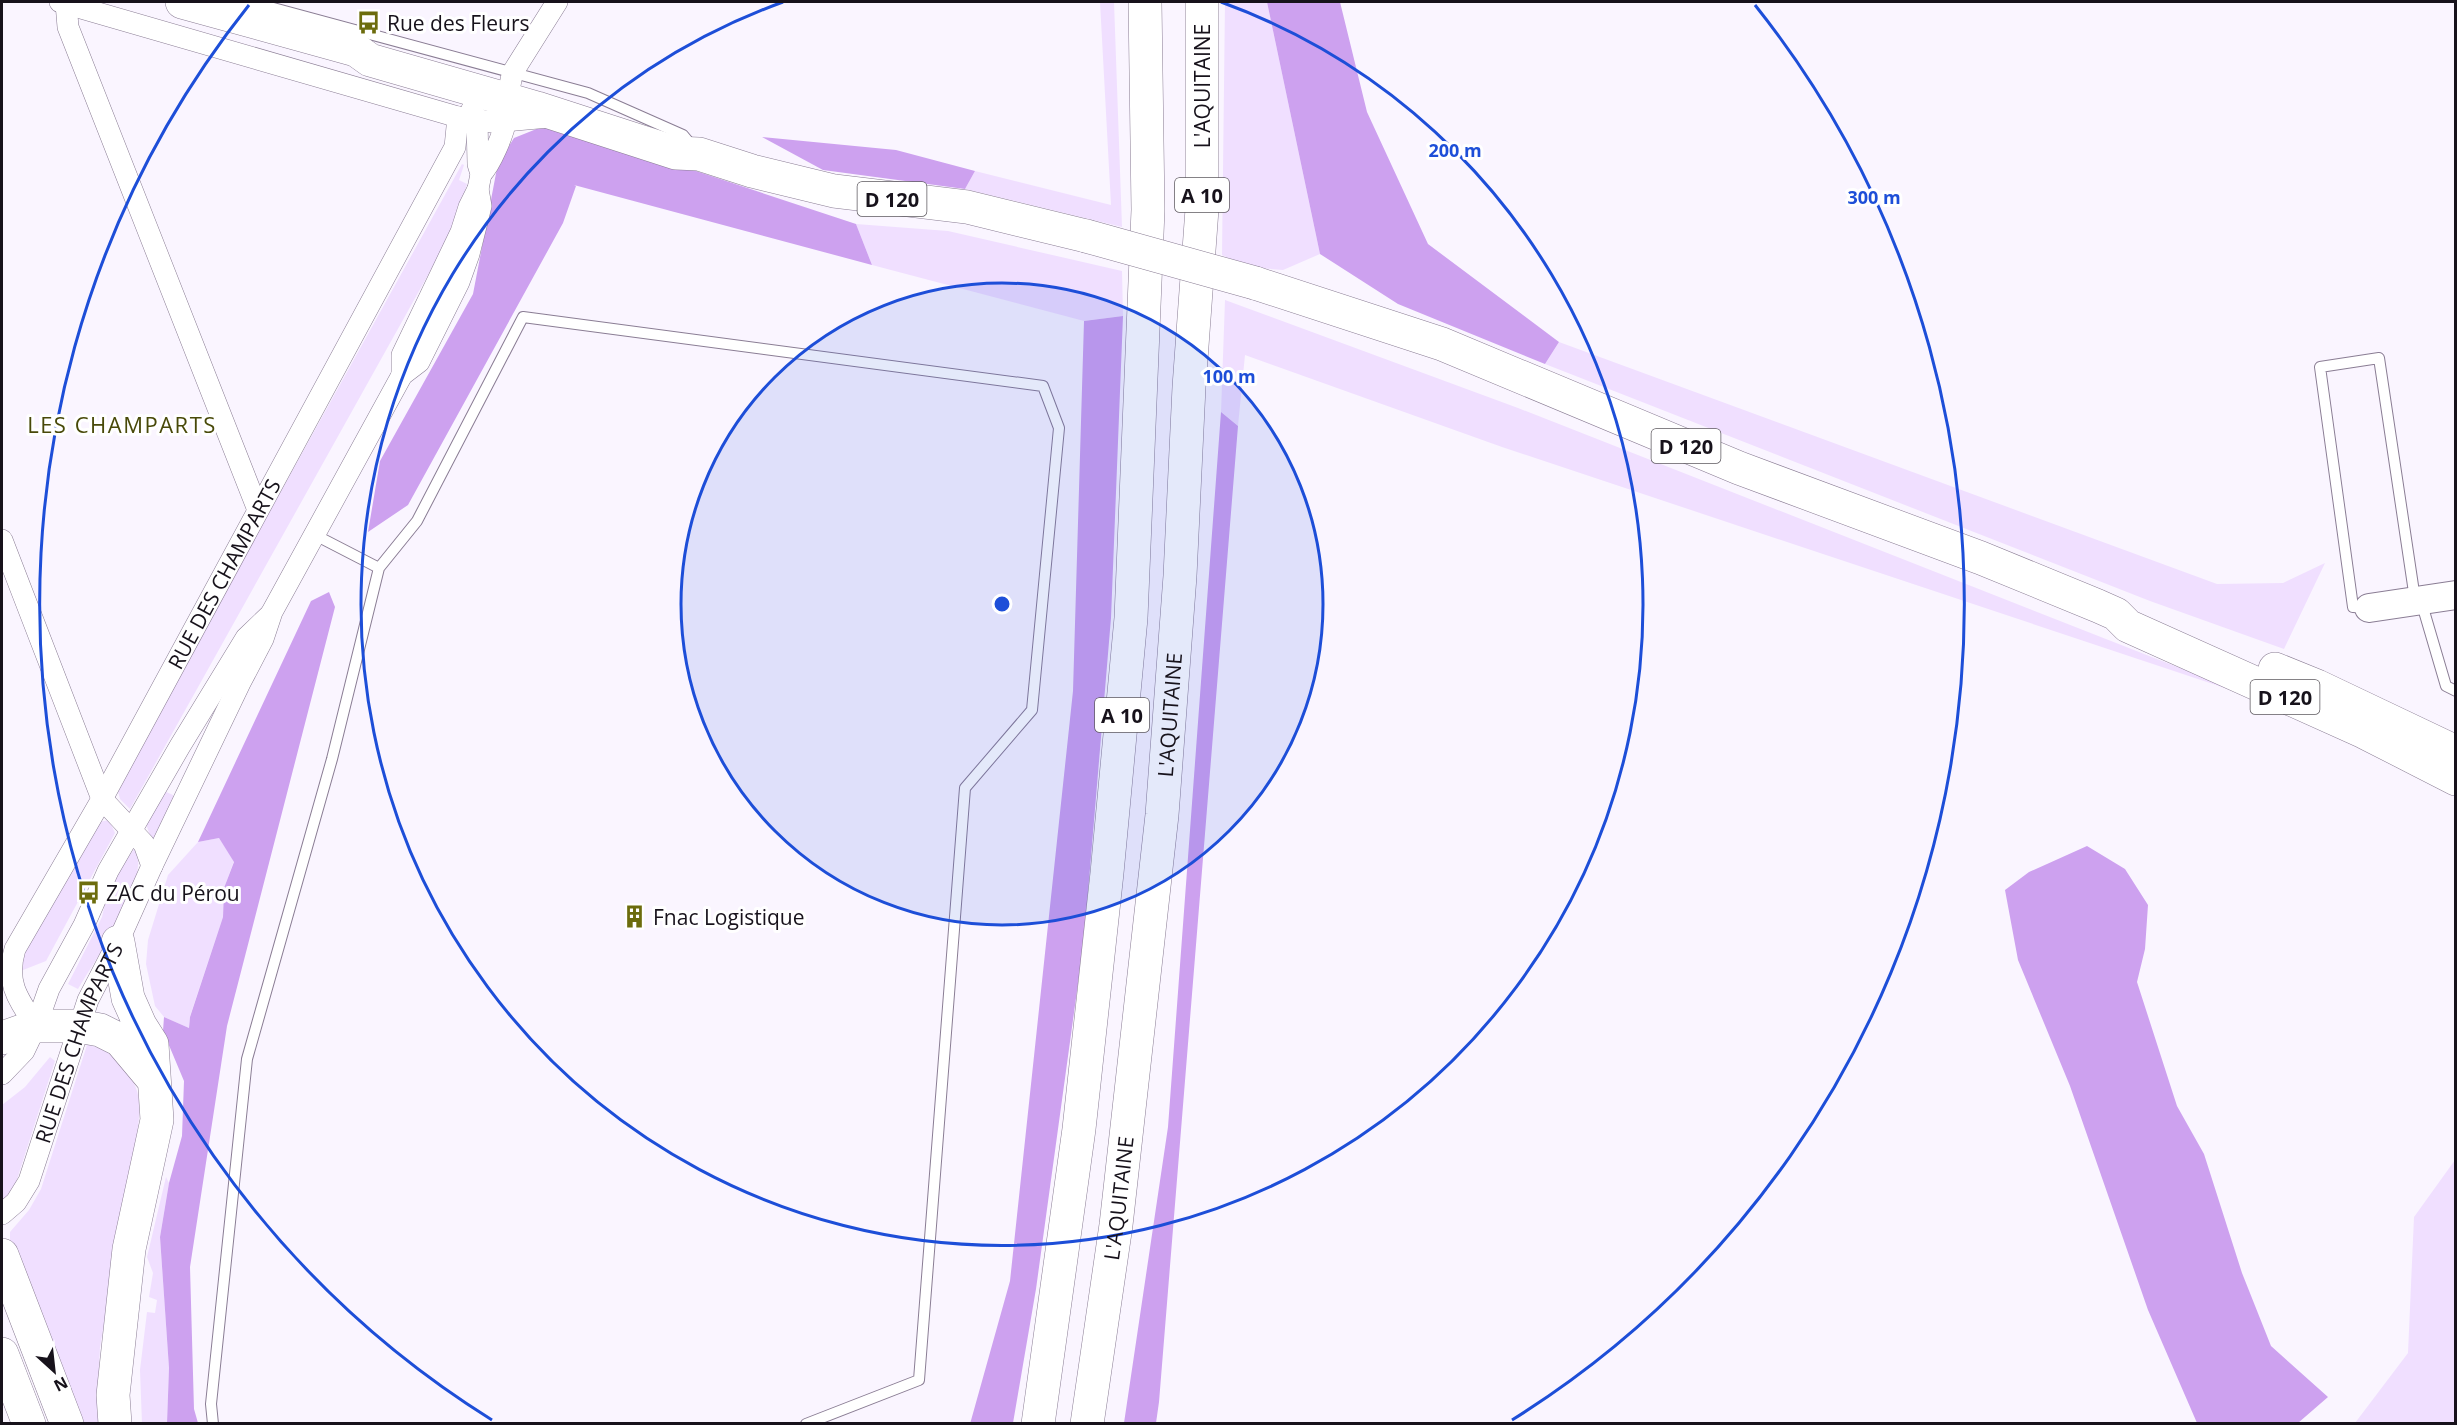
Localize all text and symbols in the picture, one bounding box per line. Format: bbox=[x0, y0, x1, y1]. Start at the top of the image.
place label: Rue des Fleurs bbox=[387, 9, 530, 37]
bus stop icon: Rue des Fleurs bbox=[356, 10, 382, 36]
street label: L'AQUITAINE bbox=[1188, 24, 1216, 148]
text: 200 m bbox=[1428, 138, 1482, 162]
road number: A 10 bbox=[1175, 178, 1229, 212]
road number: D 120 bbox=[858, 182, 926, 216]
text: 300 m bbox=[1847, 185, 1901, 209]
text: 100 m bbox=[1202, 364, 1256, 388]
district label: LES CHAMPARTS bbox=[27, 409, 217, 439]
road number: D 120 bbox=[1652, 429, 1720, 463]
street label: RUE DES CHAMPARTS bbox=[161, 474, 287, 674]
centre of rings bbox=[992, 594, 1012, 614]
street label: L'AQUITAINE bbox=[1151, 652, 1188, 778]
road number: D 120 bbox=[2250, 680, 2320, 714]
road number: A 10 bbox=[1095, 698, 1149, 732]
place label: ZAC du Pérou bbox=[106, 879, 240, 907]
bus stop icon: ZAC du Pérou bbox=[75, 880, 101, 906]
place label: Fnac Logistique bbox=[653, 903, 805, 931]
building icon: Fnac Logistique bbox=[622, 904, 648, 930]
street label: RUE DES CHAMPARTS bbox=[28, 938, 129, 1147]
street label: L'AQUITAINE bbox=[1097, 1135, 1140, 1262]
north arrow bbox=[24, 1341, 84, 1401]
text: N bbox=[50, 1372, 72, 1397]

